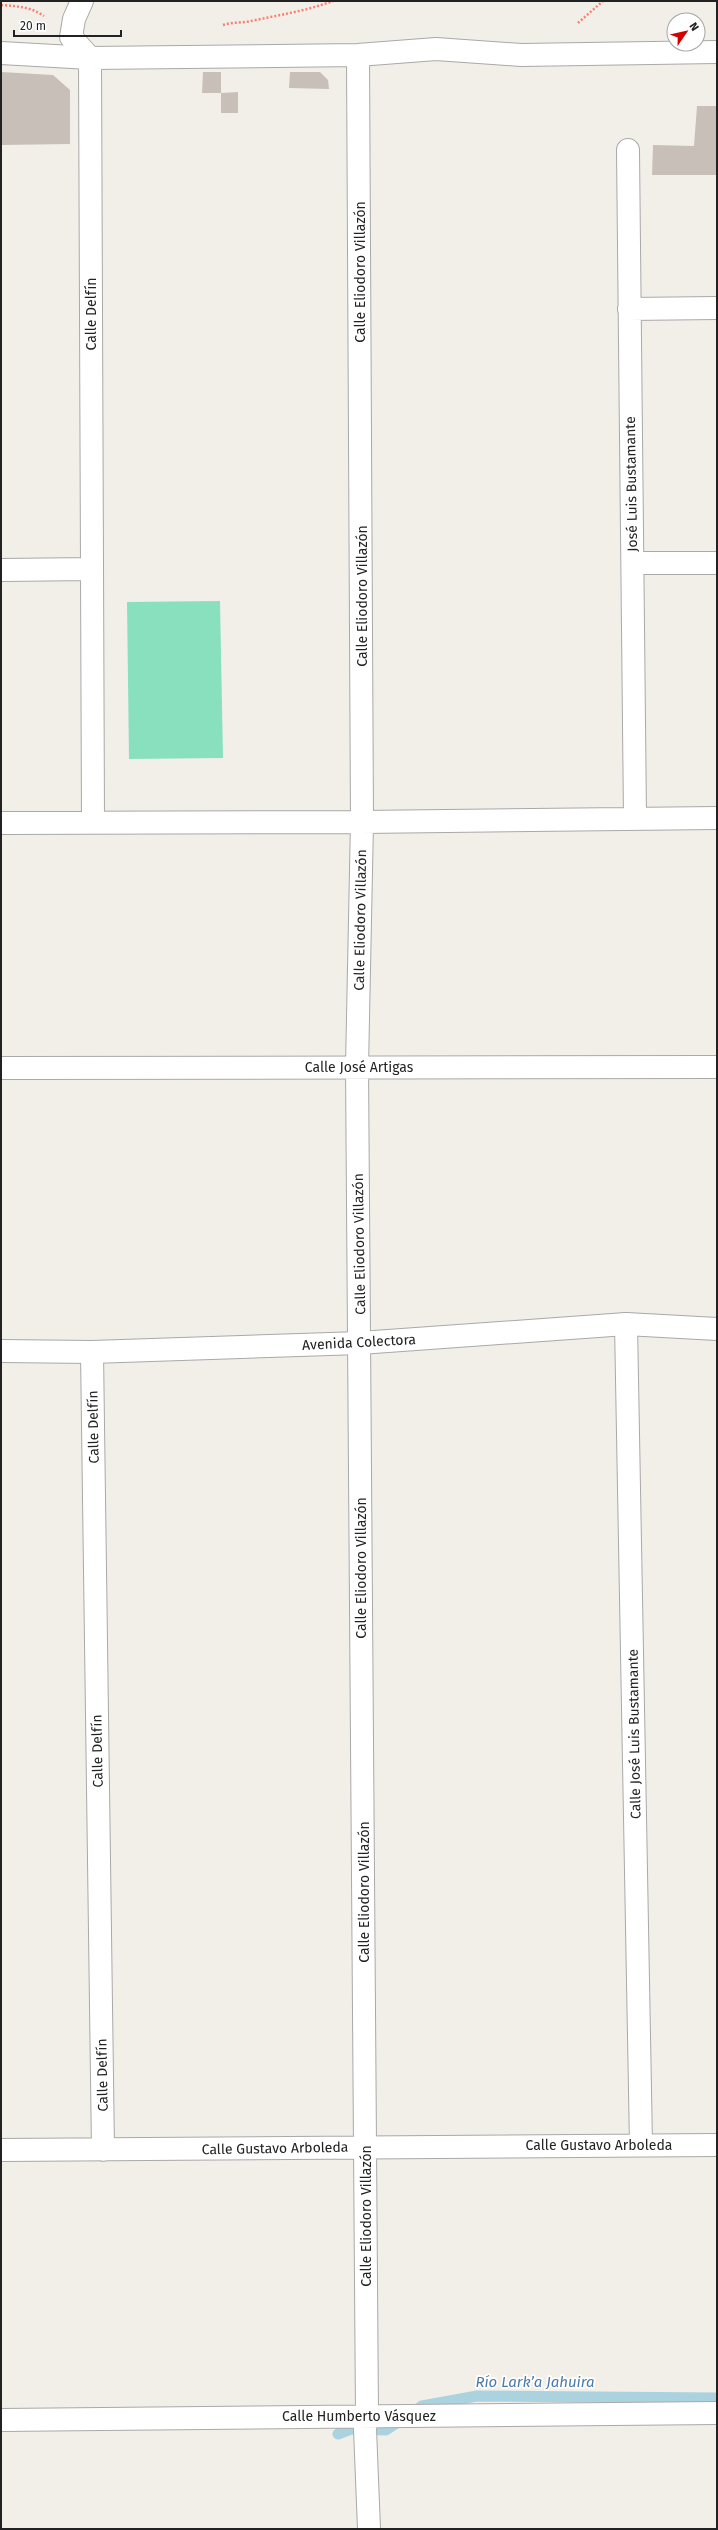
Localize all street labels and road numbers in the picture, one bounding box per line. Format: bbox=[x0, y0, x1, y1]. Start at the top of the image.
street label: Calle Eliodoro Villazón bbox=[352, 201, 369, 343]
street label: Calle Delfín bbox=[83, 277, 100, 351]
street label: José Luis Bustamante bbox=[622, 416, 641, 552]
street label: Calle Eliodoro Villazón bbox=[354, 525, 371, 667]
street label: Calle Eliodoro Villazón bbox=[351, 849, 370, 991]
street label: Calle José Artigas bbox=[305, 1059, 414, 1076]
street label: Calle Eliodoro Villazón bbox=[350, 1173, 369, 1315]
street label: Avenida Colectora bbox=[302, 1331, 416, 1354]
street label: Calle Delfín bbox=[84, 1390, 103, 1464]
street label: Calle Eliodoro Villazón bbox=[353, 1497, 370, 1639]
street label: Calle José Luis Bustamante bbox=[625, 1649, 644, 1819]
street label: Calle Delfín bbox=[88, 1714, 107, 1788]
street label: Calle Eliodoro Villazón bbox=[356, 1821, 373, 1963]
street label: Calle Delfín bbox=[93, 2038, 112, 2112]
street label: Calle Gustavo Arboleda bbox=[526, 2137, 672, 2154]
street label: Calle Gustavo Arboleda bbox=[201, 2139, 349, 2158]
street label: Calle Eliodoro Villazón bbox=[358, 2145, 375, 2287]
street label: Calle Humberto Vásquez bbox=[282, 2408, 436, 2425]

